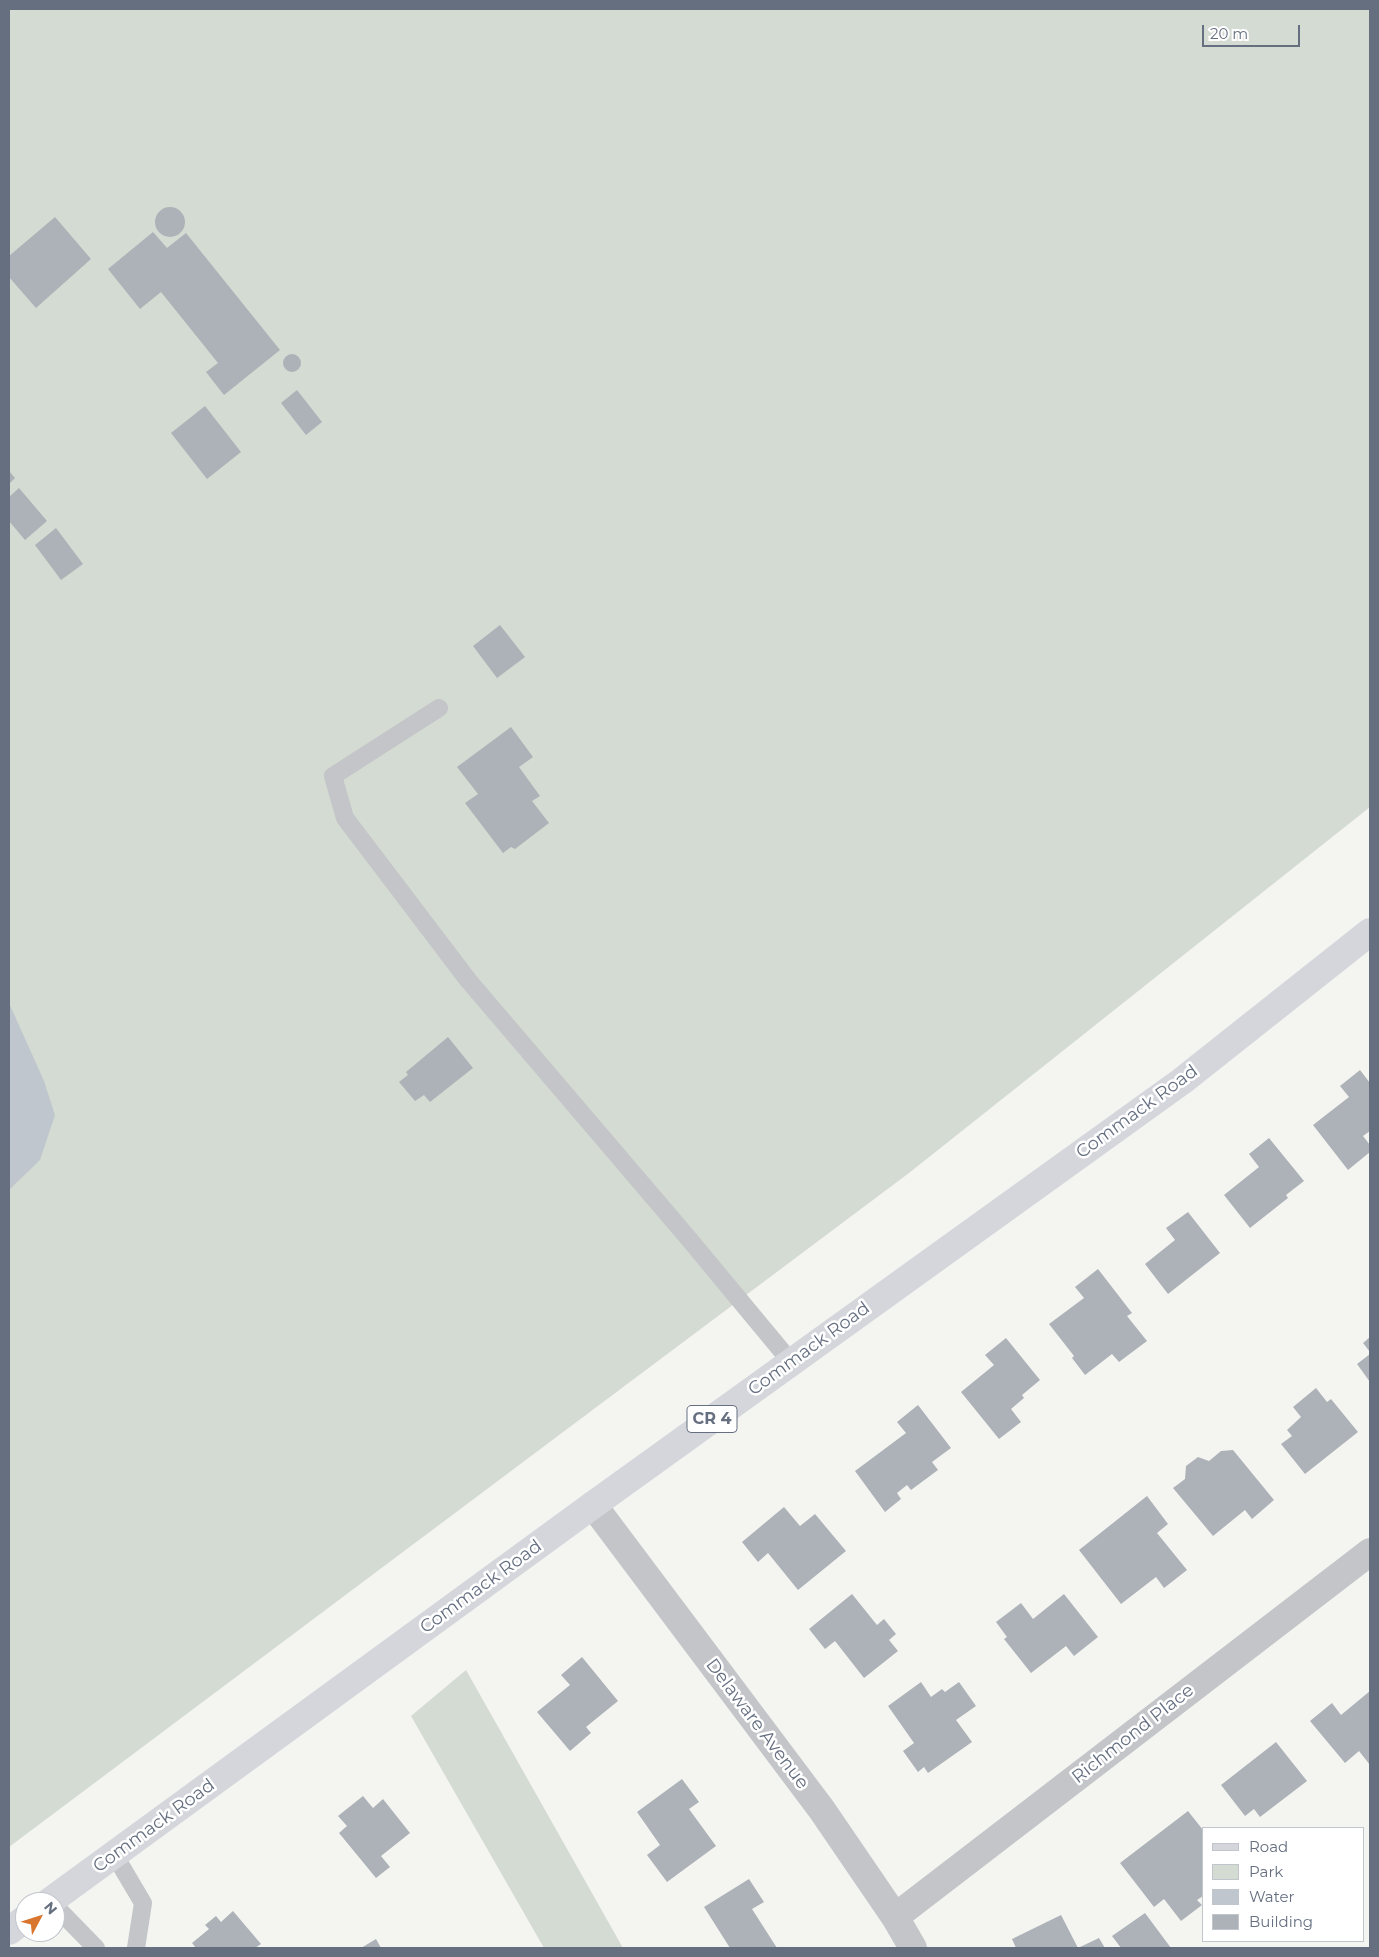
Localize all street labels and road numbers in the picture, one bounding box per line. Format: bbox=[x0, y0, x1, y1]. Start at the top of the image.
street label: Commack Road bbox=[1072, 1061, 1202, 1163]
street label: Commack Road bbox=[744, 1298, 874, 1400]
road number: CR 4 bbox=[687, 1406, 737, 1432]
street label: Commack Road bbox=[416, 1536, 546, 1638]
street label: Delaware Avenue bbox=[701, 1655, 813, 1793]
street label: Richmond Place bbox=[1068, 1680, 1198, 1788]
street label: Commack Road bbox=[89, 1775, 219, 1877]

